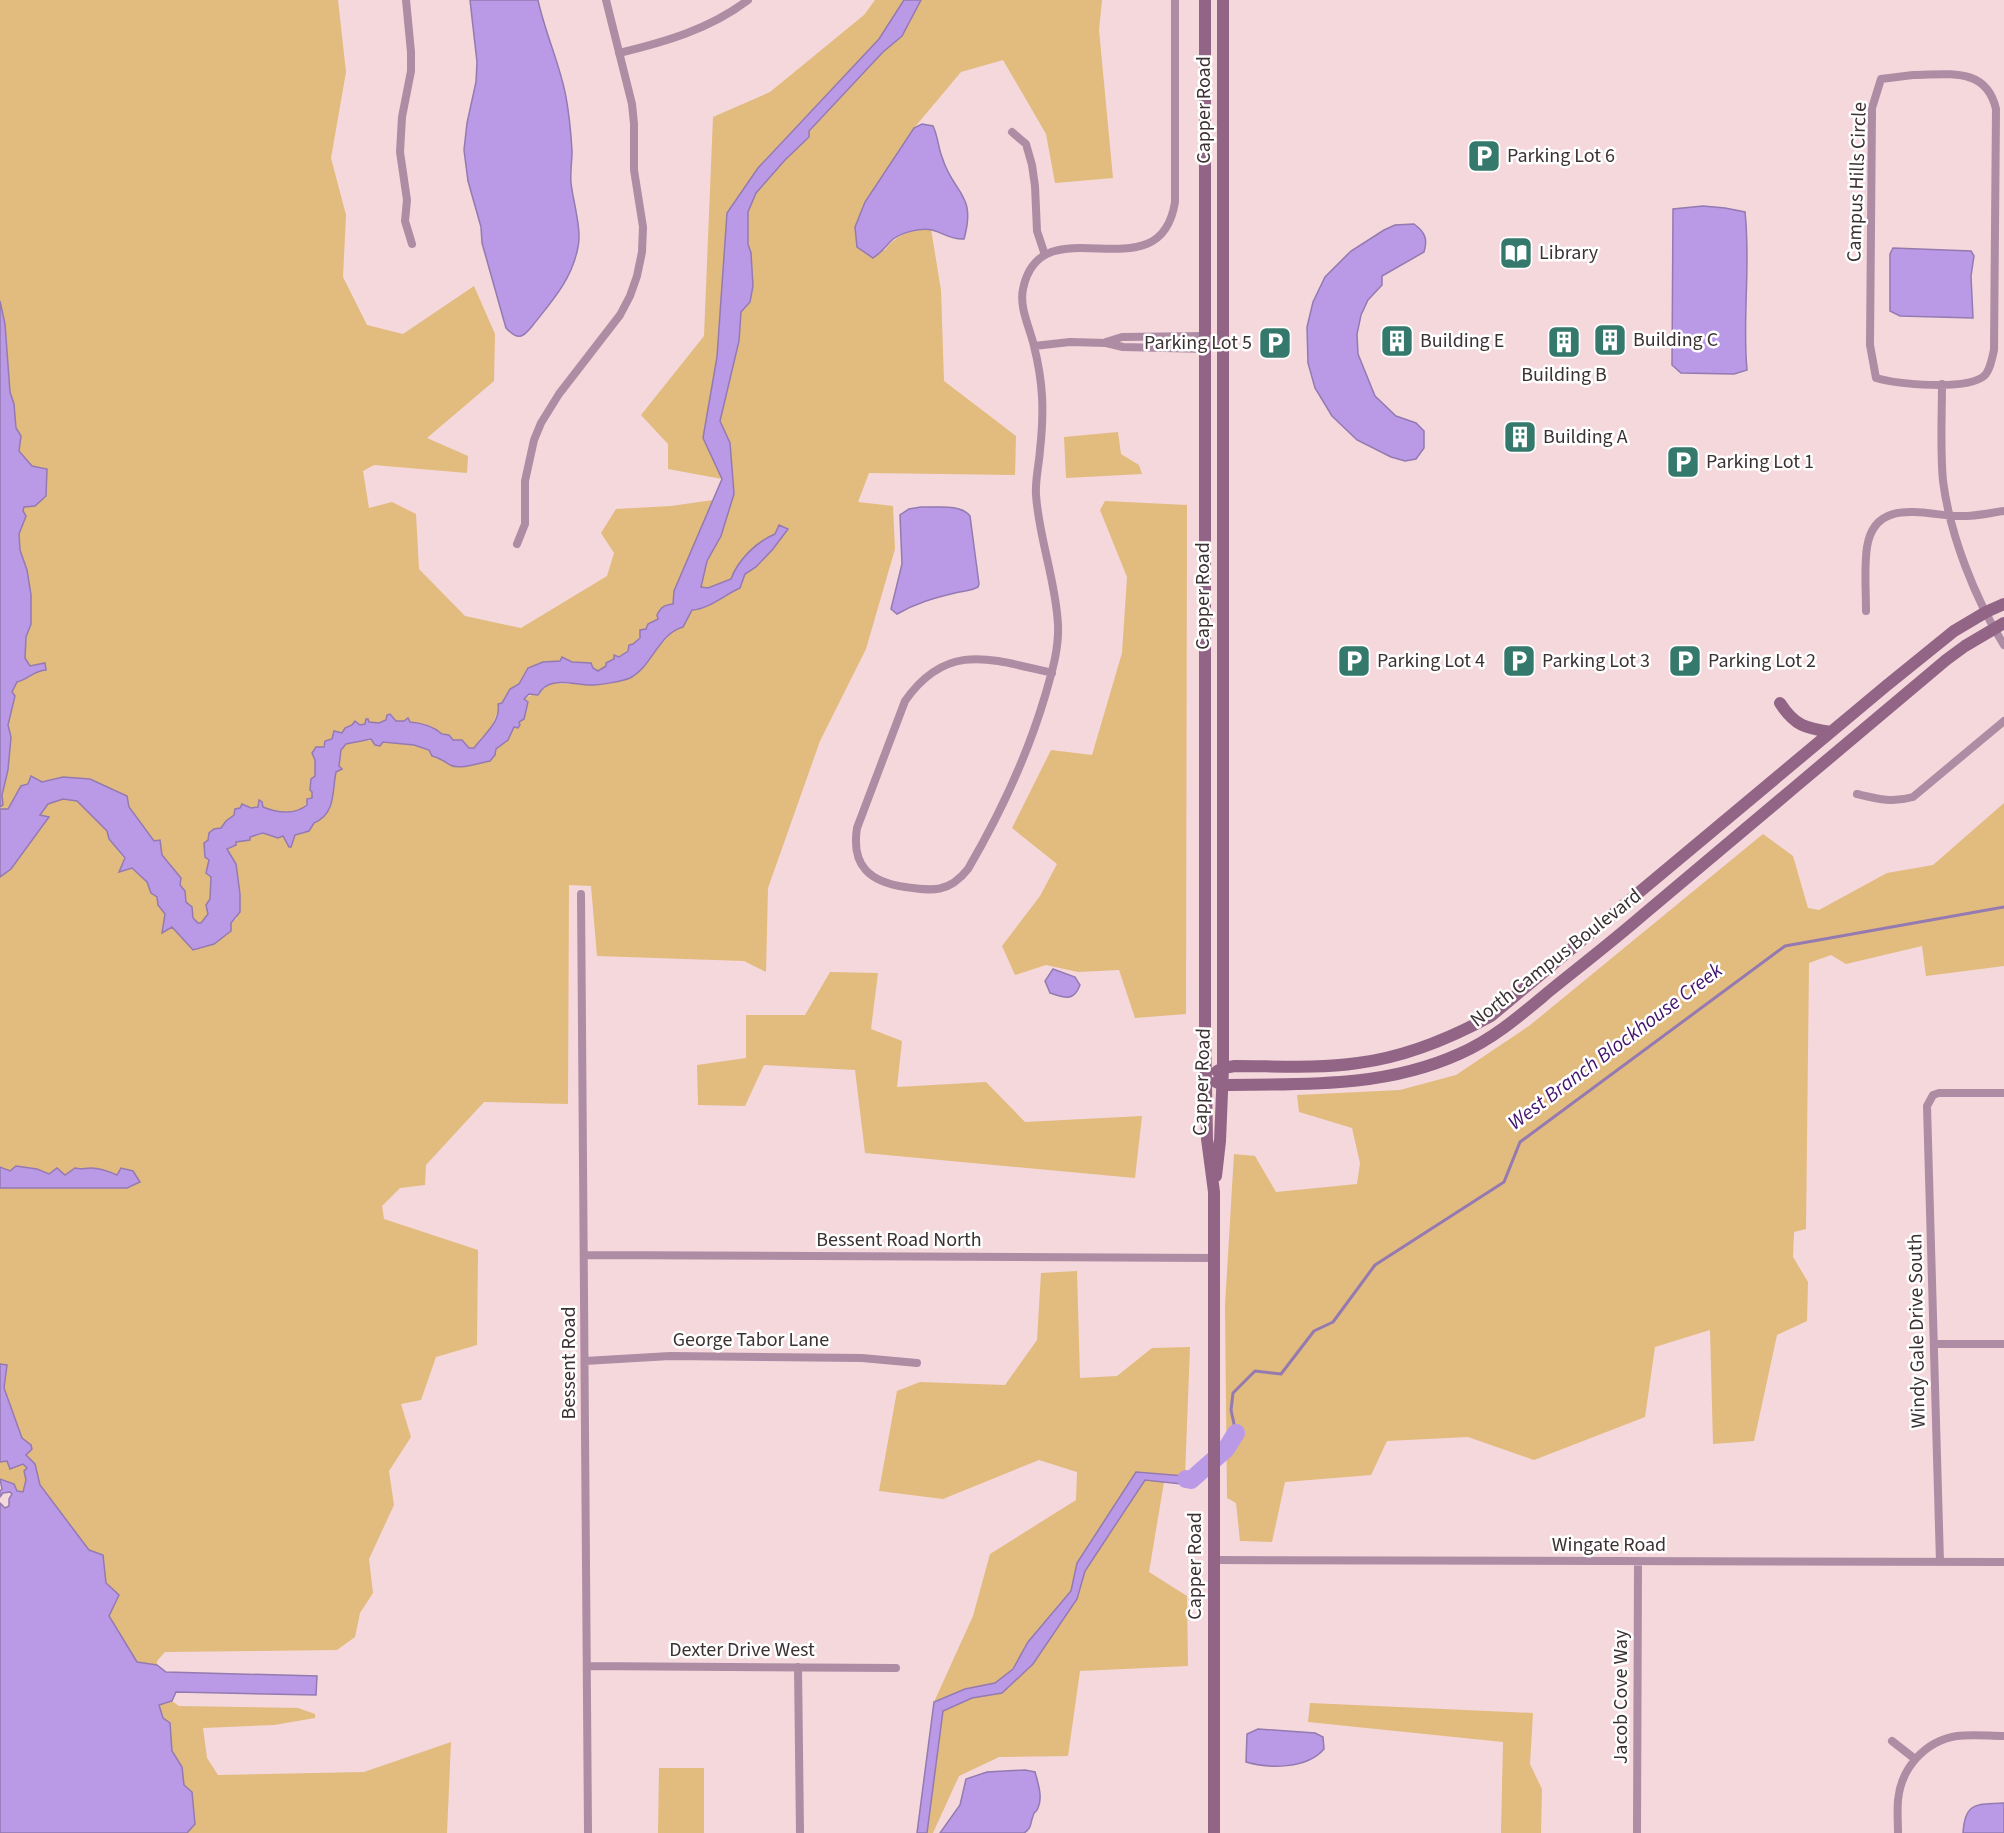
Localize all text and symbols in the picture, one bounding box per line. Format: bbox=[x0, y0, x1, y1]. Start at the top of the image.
street label: Capper Road bbox=[1190, 56, 1218, 164]
street label: Campus Hills Circle bbox=[1840, 101, 1874, 263]
parking icon: Parking Lot 6 bbox=[1466, 138, 1502, 174]
place label: Parking Lot 6 bbox=[1507, 142, 1615, 170]
library icon: Library bbox=[1498, 235, 1534, 271]
place label: Library bbox=[1539, 239, 1599, 267]
building icon: Building C bbox=[1592, 322, 1628, 358]
building icon: Building E bbox=[1379, 323, 1415, 359]
building icon: Building B bbox=[1546, 324, 1582, 360]
parking icon: Parking Lot 5 bbox=[1257, 325, 1293, 361]
place label: Building C bbox=[1633, 326, 1718, 354]
place label: Building E bbox=[1420, 327, 1504, 355]
place label: Parking Lot 5 bbox=[1144, 329, 1252, 357]
place label: Building B bbox=[1521, 361, 1607, 389]
building icon: Building A bbox=[1502, 419, 1538, 455]
place label: Building A bbox=[1543, 423, 1628, 451]
parking icon: Parking Lot 1 bbox=[1665, 444, 1701, 480]
place label: Parking Lot 1 bbox=[1706, 448, 1814, 476]
street label: Capper Road bbox=[1189, 542, 1217, 650]
parking icon: Parking Lot 4 bbox=[1336, 643, 1372, 679]
parking icon: Parking Lot 3 bbox=[1501, 643, 1537, 679]
parking icon: Parking Lot 2 bbox=[1667, 643, 1703, 679]
place label: Parking Lot 4 bbox=[1377, 647, 1485, 675]
place label: Parking Lot 3 bbox=[1542, 647, 1650, 675]
place label: Parking Lot 2 bbox=[1708, 647, 1816, 675]
street label: North Campus Boulevard bbox=[1465, 882, 1647, 1034]
water label: West Branch Blockhouse Creek bbox=[1501, 955, 1729, 1137]
street label: Capper Road bbox=[1186, 1028, 1218, 1136]
street label: Bessent Road North bbox=[816, 1226, 982, 1254]
street label: Windy Gale Drive South bbox=[1901, 1233, 1933, 1429]
street label: Bessent Road bbox=[555, 1307, 583, 1419]
street label: George Tabor Lane bbox=[673, 1326, 829, 1354]
street label: Capper Road bbox=[1181, 1512, 1209, 1620]
street label: Wingate Road bbox=[1552, 1531, 1666, 1559]
street label: Jacob Cove Way bbox=[1607, 1629, 1635, 1764]
street label: Dexter Drive West bbox=[669, 1636, 815, 1664]

